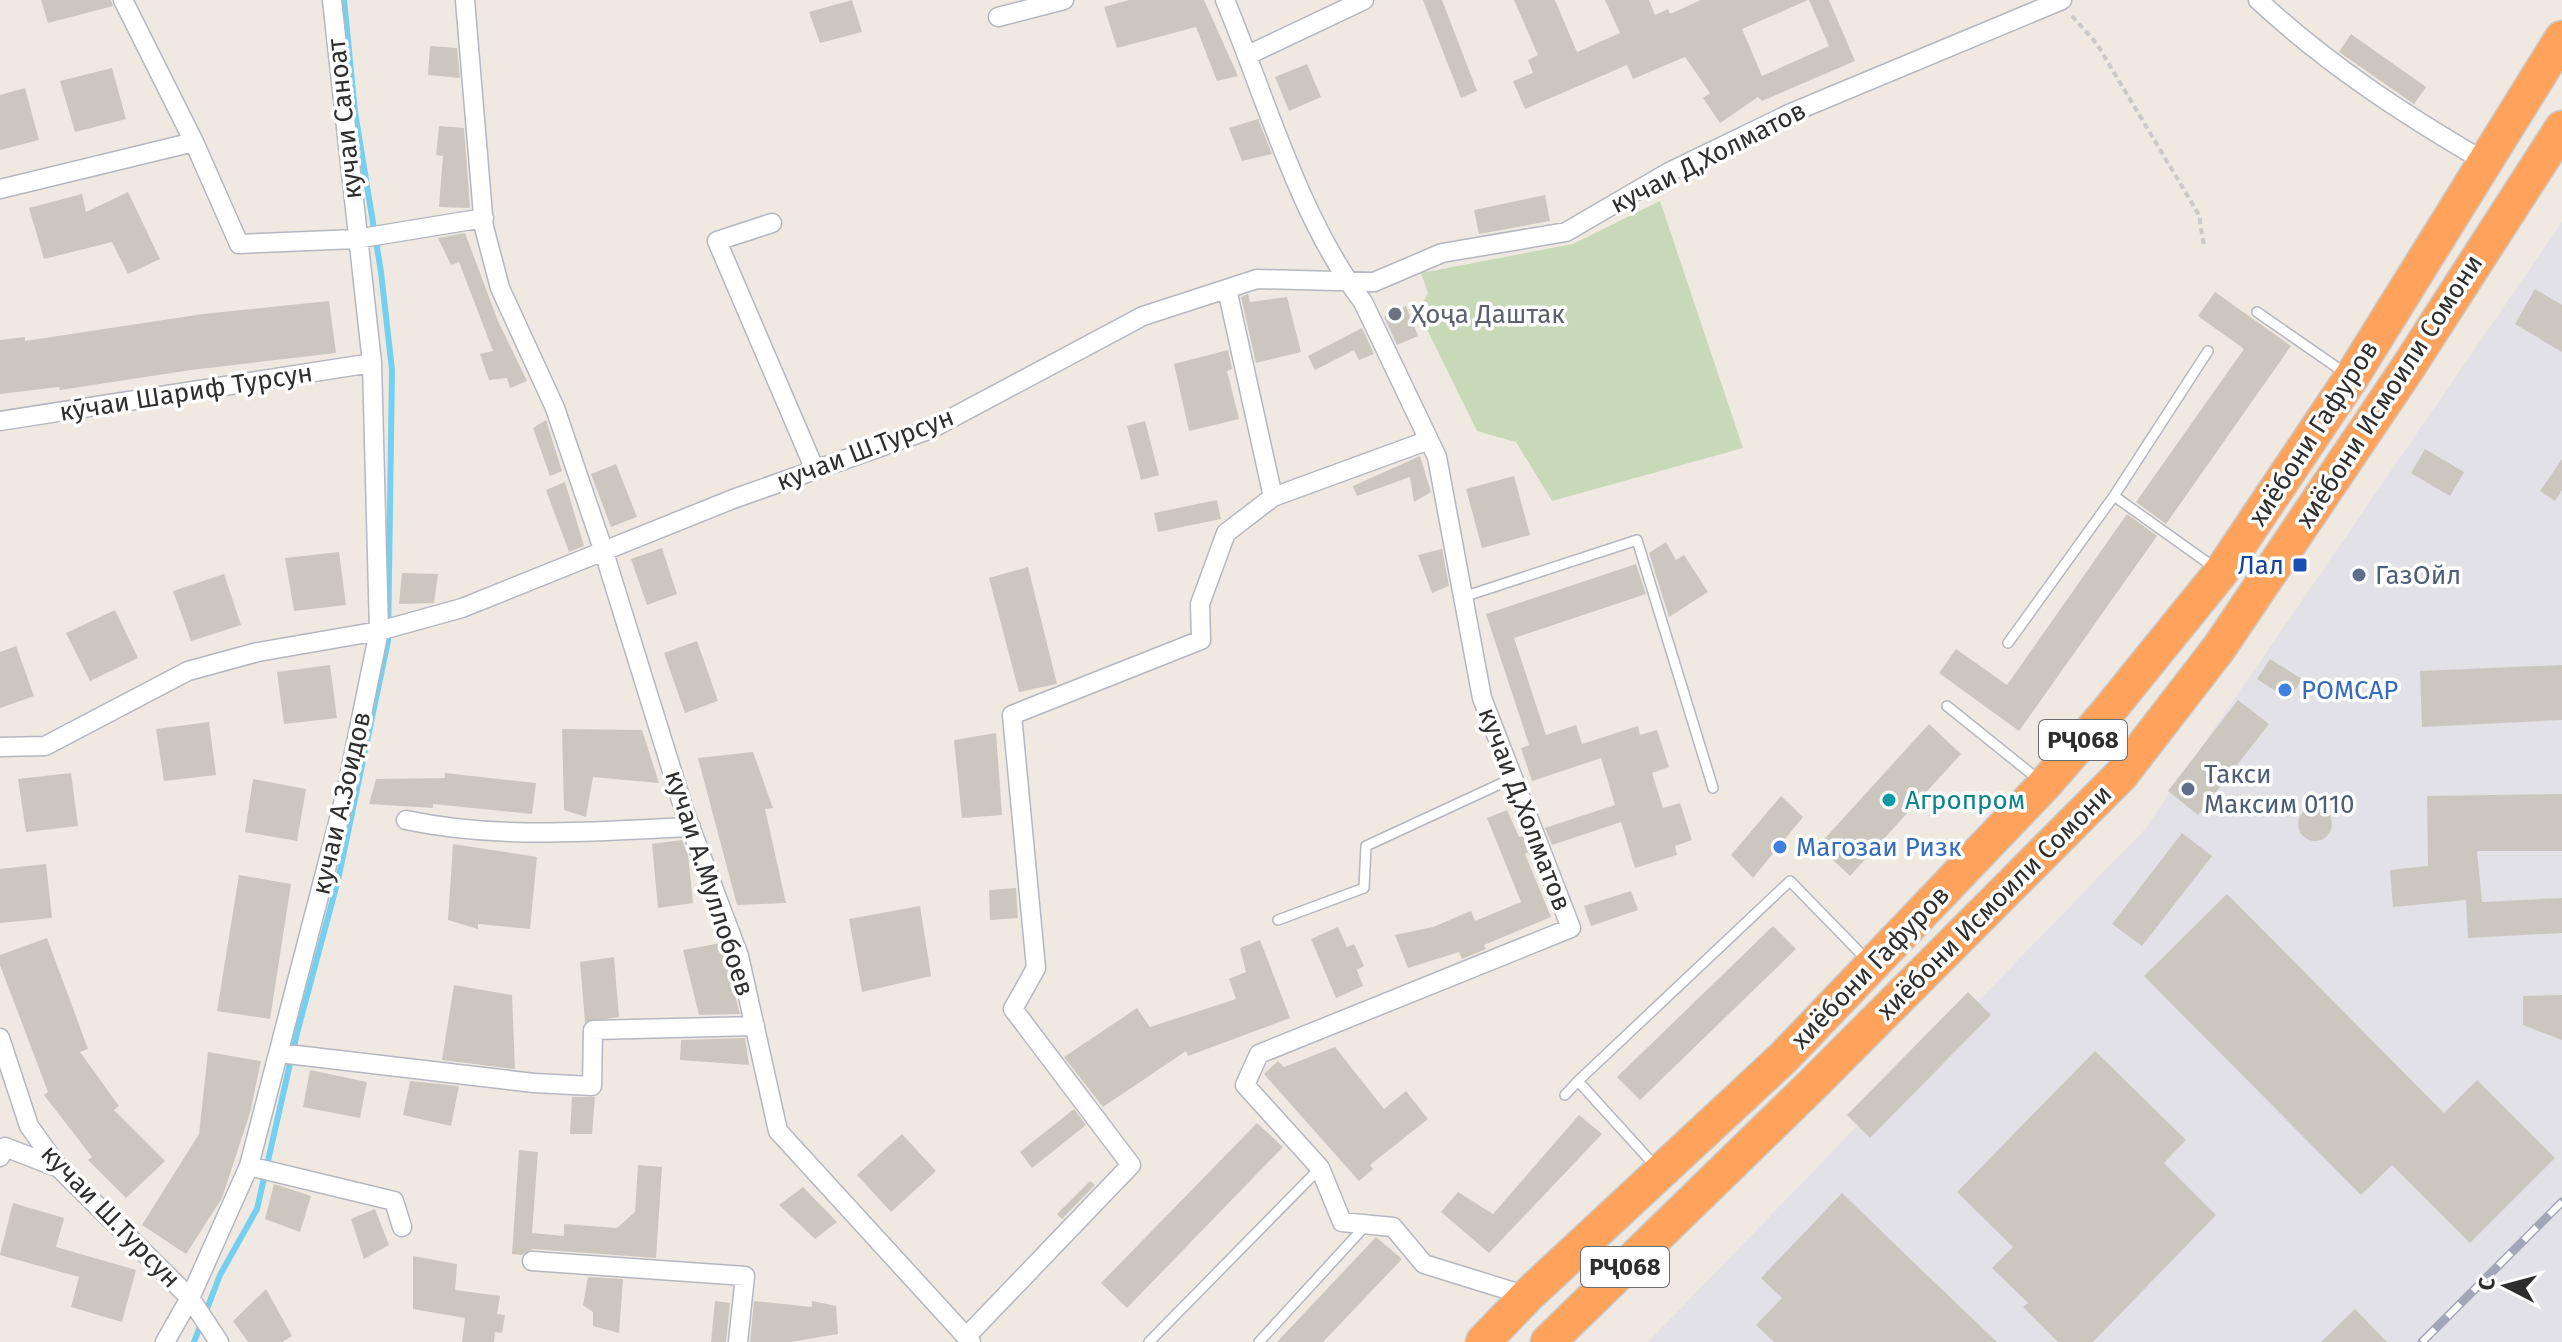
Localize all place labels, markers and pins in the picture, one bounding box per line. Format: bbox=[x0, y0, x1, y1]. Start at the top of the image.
place label: Ҳоҷа Даштак bbox=[1411, 299, 1565, 330]
marker: Ҳоҷа Даштак bbox=[1386, 305, 1404, 323]
place label: Лал bbox=[2238, 550, 2284, 581]
marker: Лал bbox=[2291, 556, 2309, 574]
place label: ГазОйл bbox=[2375, 560, 2461, 591]
marker: ГазОйл bbox=[2350, 566, 2368, 584]
place label: РОМСАР bbox=[2301, 675, 2398, 706]
marker: РОМСАР bbox=[2276, 681, 2294, 699]
place label: Такси Максим 0110 bbox=[2204, 759, 2355, 820]
marker: Такси Максим 0110 bbox=[2179, 780, 2197, 798]
place label: Агропром bbox=[1905, 785, 2025, 816]
marker: Агропром bbox=[1880, 791, 1898, 809]
place label: Магозаи Ризк bbox=[1796, 832, 1962, 863]
marker: Магозаи Ризк bbox=[1771, 838, 1789, 856]

